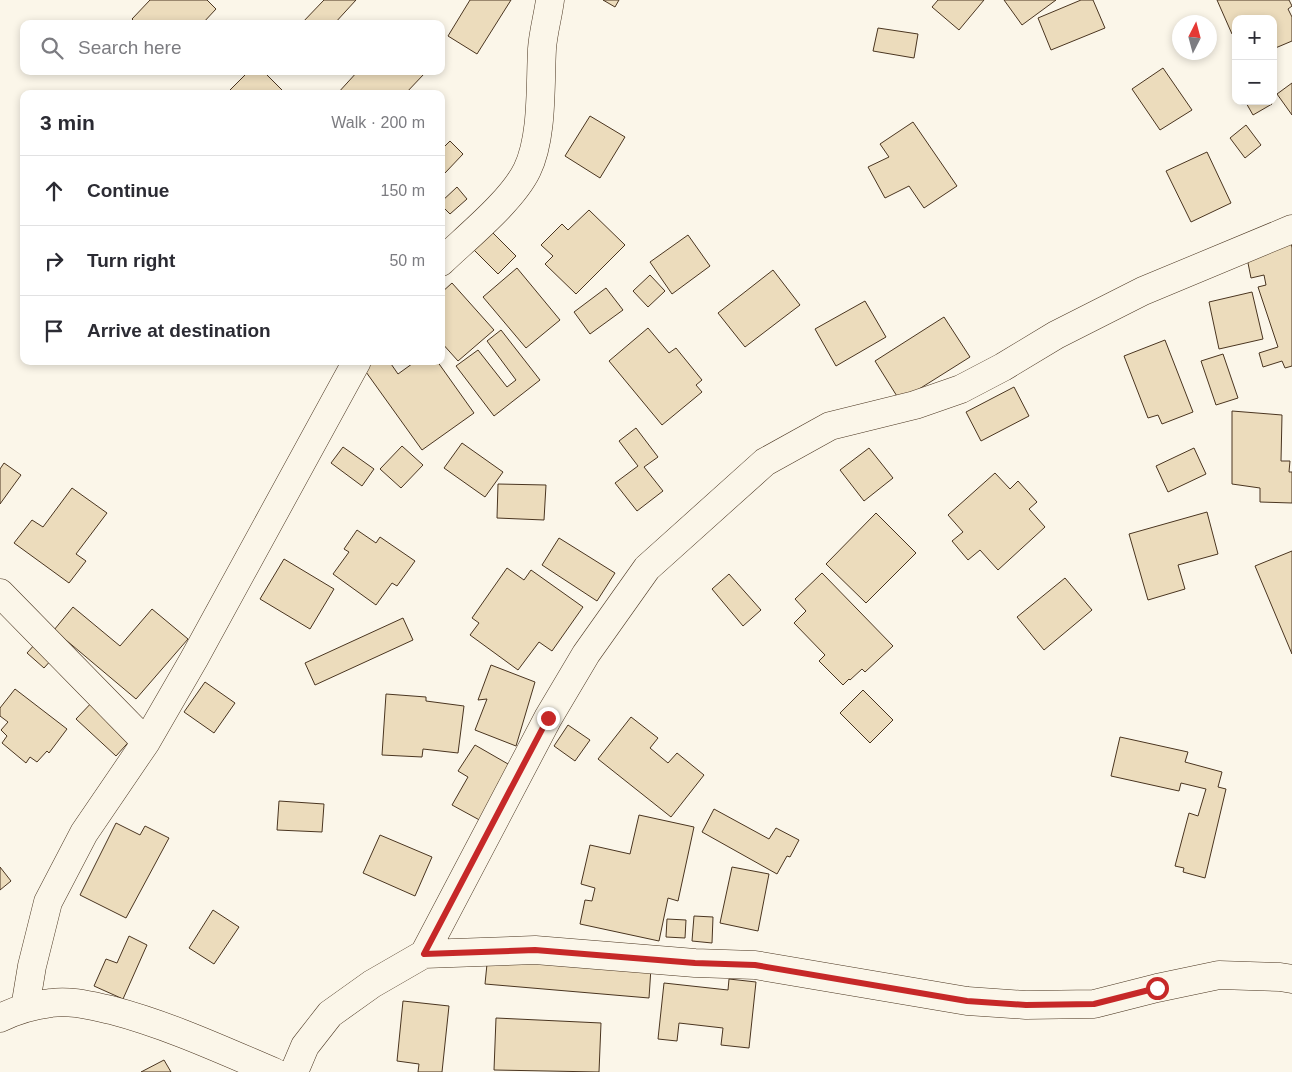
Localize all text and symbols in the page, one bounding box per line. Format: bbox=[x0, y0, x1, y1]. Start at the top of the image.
north arrow bbox=[1172, 15, 1217, 60]
map controls bbox=[1232, 15, 1277, 105]
button: + bbox=[1232, 15, 1277, 60]
search box bbox=[20, 20, 445, 75]
icon: search bbox=[38, 34, 66, 62]
text: Search here bbox=[78, 37, 182, 58]
button: − bbox=[1232, 60, 1277, 105]
text: 3 min bbox=[40, 111, 95, 134]
text: Walk · 200 m bbox=[331, 114, 425, 131]
icon: ahead bbox=[40, 177, 68, 205]
text: Continue bbox=[87, 180, 169, 201]
text: 150 m bbox=[381, 182, 425, 199]
icon: right bbox=[40, 247, 68, 275]
text: Turn right bbox=[87, 250, 175, 271]
text: 50 m bbox=[389, 252, 425, 269]
icon: arrive bbox=[40, 317, 68, 345]
text: Arrive at destination bbox=[87, 320, 271, 341]
route end bbox=[537, 707, 560, 730]
route start bbox=[1146, 977, 1169, 1000]

